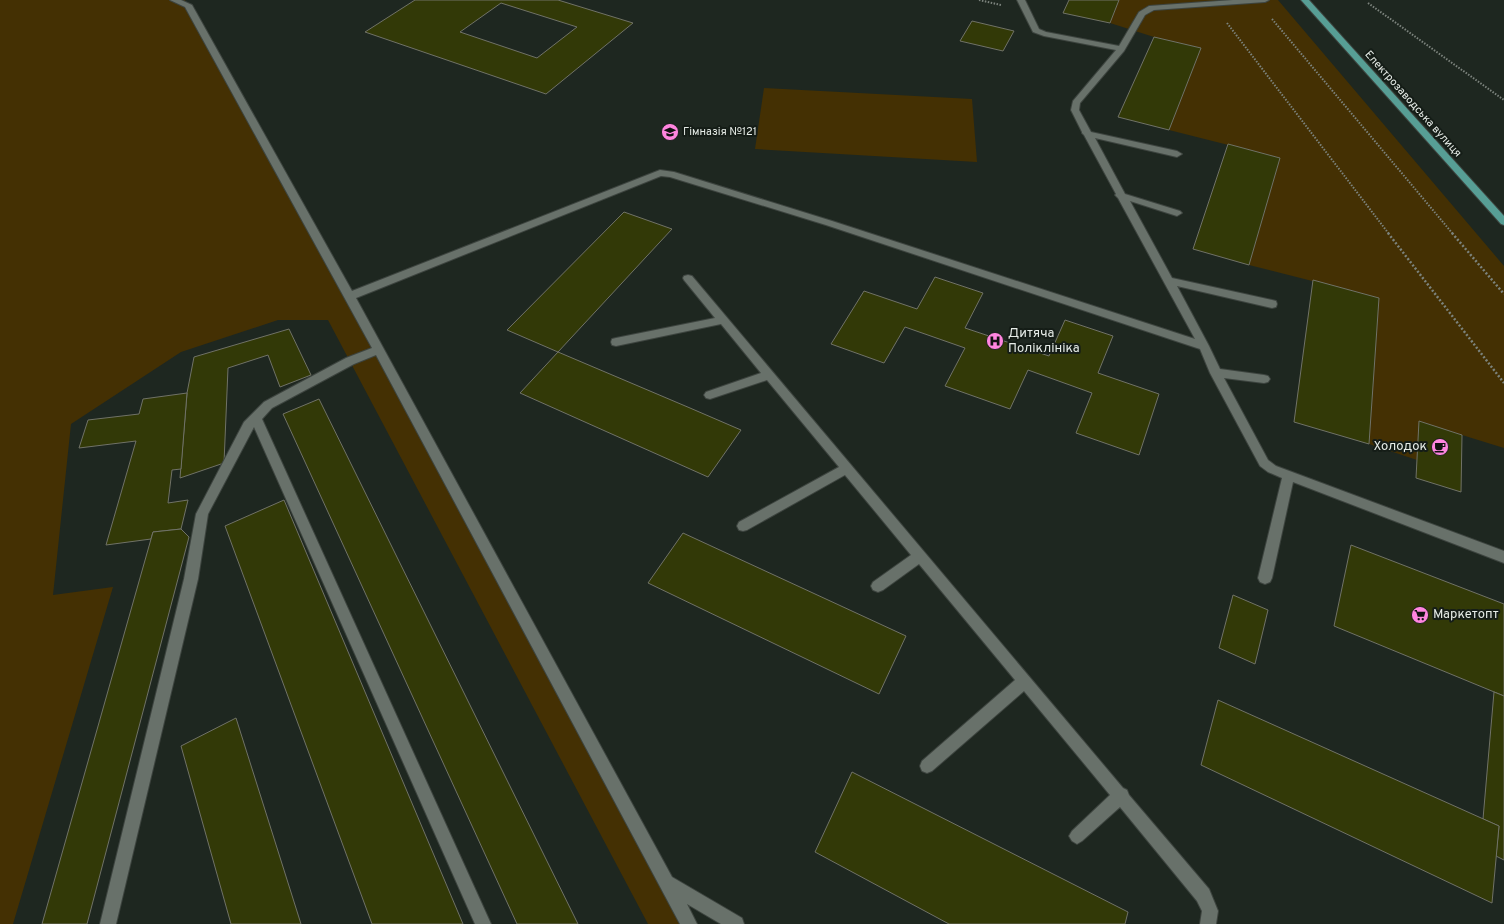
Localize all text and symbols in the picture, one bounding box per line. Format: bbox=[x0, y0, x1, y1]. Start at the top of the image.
street label: Електрозаводська вулиця bbox=[1361, 48, 1465, 160]
school or university icon: Гімназія №121 bbox=[660, 122, 680, 142]
place label: Гімназія №121 bbox=[683, 125, 757, 139]
place label: Дитяча Поліклініка bbox=[1008, 326, 1080, 357]
hospital icon: Дитяча Поліклініка bbox=[985, 331, 1005, 351]
cafe icon: Холодок bbox=[1430, 437, 1450, 457]
place label: Холодок bbox=[1374, 439, 1427, 455]
supermarket icon: Маркетопт bbox=[1410, 605, 1430, 625]
place label: Маркетопт bbox=[1433, 607, 1499, 623]

